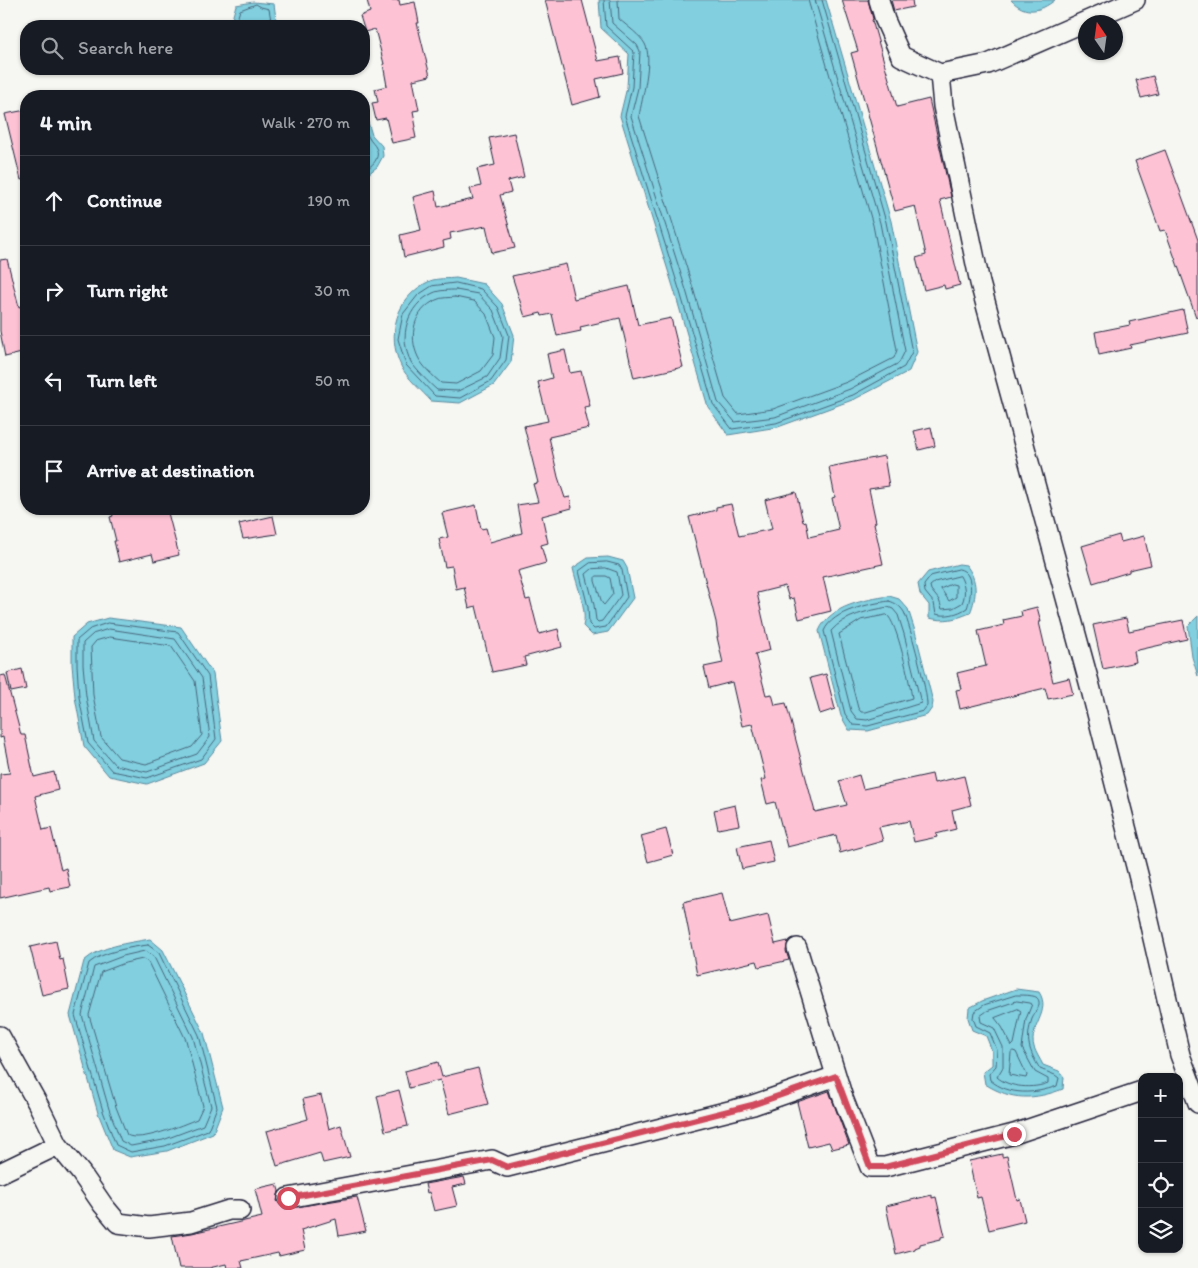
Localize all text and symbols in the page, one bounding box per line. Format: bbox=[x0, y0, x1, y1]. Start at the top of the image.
north arrow bbox=[1078, 15, 1123, 60]
search box bbox=[20, 20, 370, 75]
icon: search bbox=[38, 34, 66, 62]
text: Search here bbox=[78, 36, 173, 59]
text: 4 min bbox=[40, 110, 92, 135]
text: Walk · 270 m bbox=[262, 113, 350, 132]
icon: ahead bbox=[40, 187, 68, 215]
text: Continue bbox=[87, 189, 162, 212]
text: 190 m bbox=[307, 191, 350, 210]
icon: right bbox=[40, 277, 68, 305]
text: Turn right bbox=[87, 279, 168, 302]
text: 30 m bbox=[314, 281, 350, 300]
icon: left bbox=[40, 367, 68, 395]
text: Turn left bbox=[87, 369, 157, 392]
text: 50 m bbox=[315, 371, 350, 390]
icon: arrive bbox=[40, 457, 68, 485]
text: Arrive at destination bbox=[87, 459, 254, 482]
map controls bbox=[1138, 1073, 1183, 1253]
button: + bbox=[1138, 1073, 1183, 1118]
button: − bbox=[1138, 1118, 1183, 1163]
route end bbox=[1003, 1123, 1026, 1146]
button: locate bbox=[1138, 1163, 1183, 1208]
route start bbox=[277, 1187, 300, 1210]
button: layers bbox=[1138, 1208, 1183, 1253]

